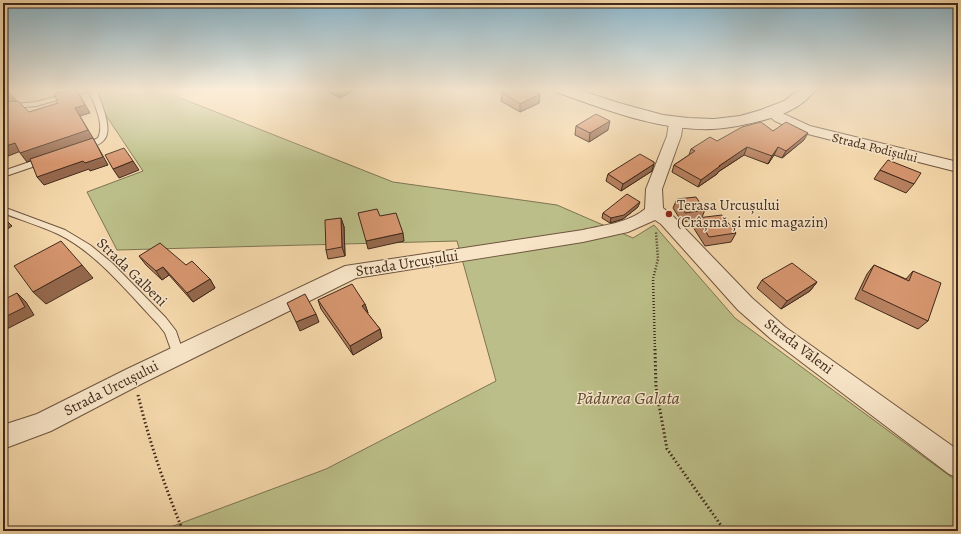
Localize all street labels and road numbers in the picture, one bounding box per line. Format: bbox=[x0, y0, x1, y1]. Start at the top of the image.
street label: Strada Podișului bbox=[830, 129, 920, 166]
street label: Strada Galbeni bbox=[92, 233, 172, 311]
street label: Strada Urcușului bbox=[354, 245, 460, 281]
street label: Strada Văleni bbox=[761, 314, 837, 378]
street label: Strada Urcușului bbox=[60, 356, 162, 420]

